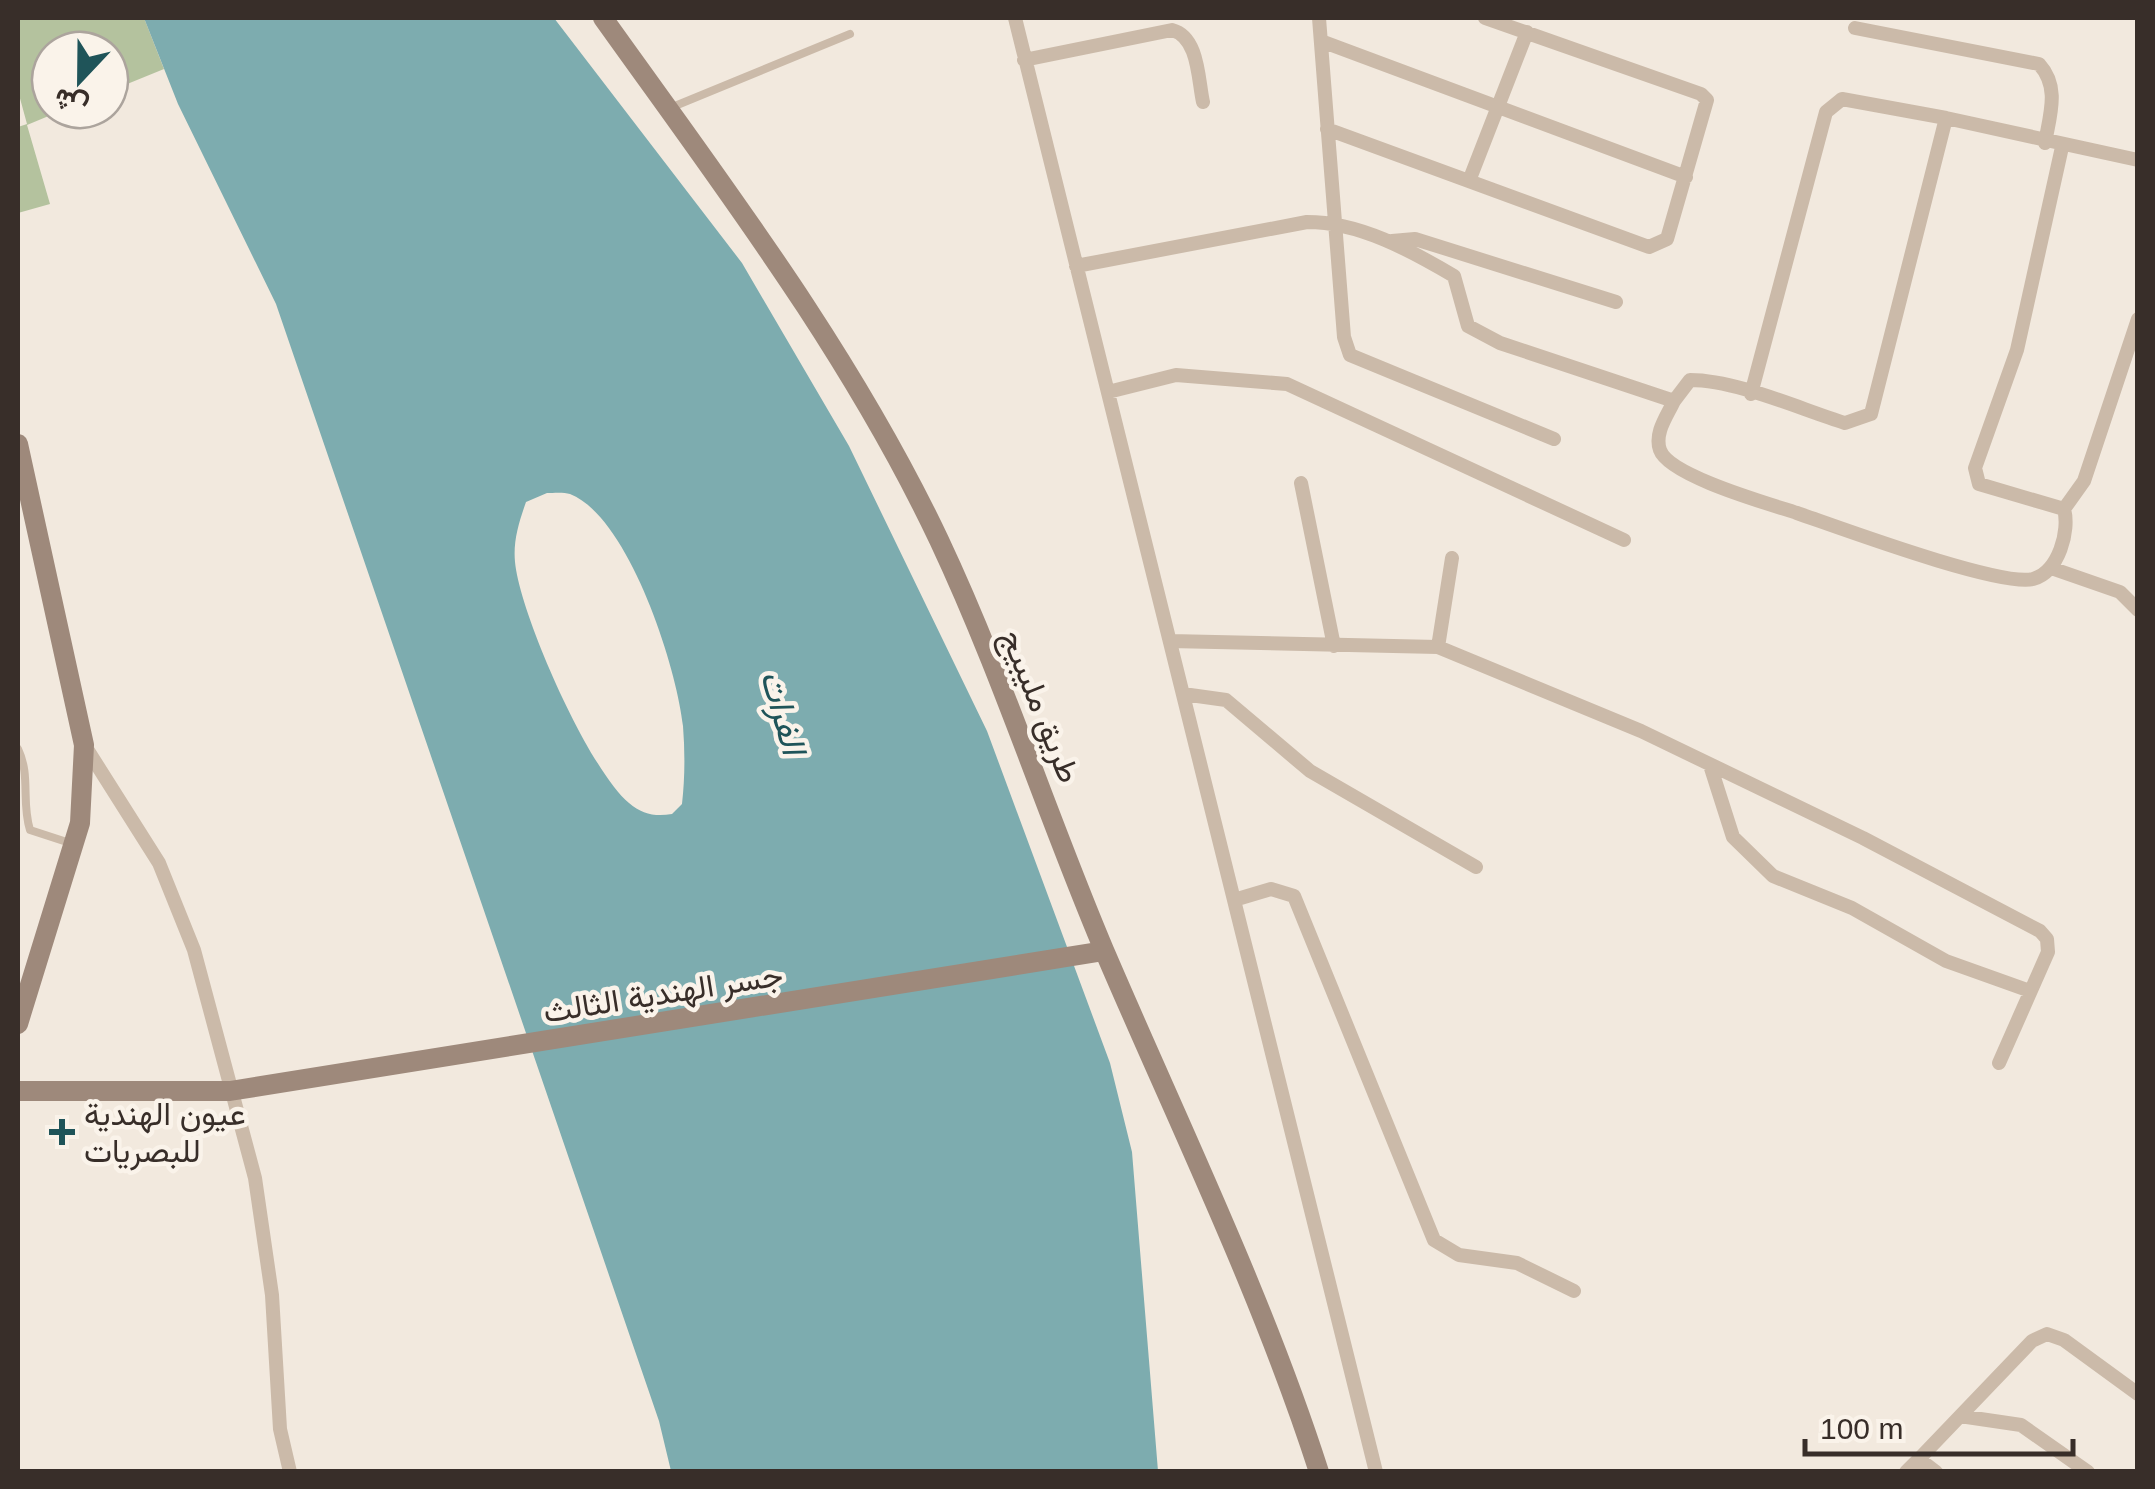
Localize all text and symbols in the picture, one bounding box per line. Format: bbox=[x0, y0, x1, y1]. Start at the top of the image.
north arrow bbox=[30, 30, 130, 130]
text: ش bbox=[49, 81, 93, 123]
street label: طريق مليبيج bbox=[990, 624, 1088, 789]
water label: الفرات bbox=[751, 666, 816, 763]
street label: جسر الهندية الثالث bbox=[541, 956, 786, 1032]
place label: عيون الهندية للبصريات bbox=[84, 1096, 246, 1171]
marker: عيون الهندية للبصريات bbox=[49, 1119, 75, 1145]
scale bar bbox=[1805, 1394, 2072, 1456]
text: 100 m bbox=[1820, 1412, 1903, 1445]

